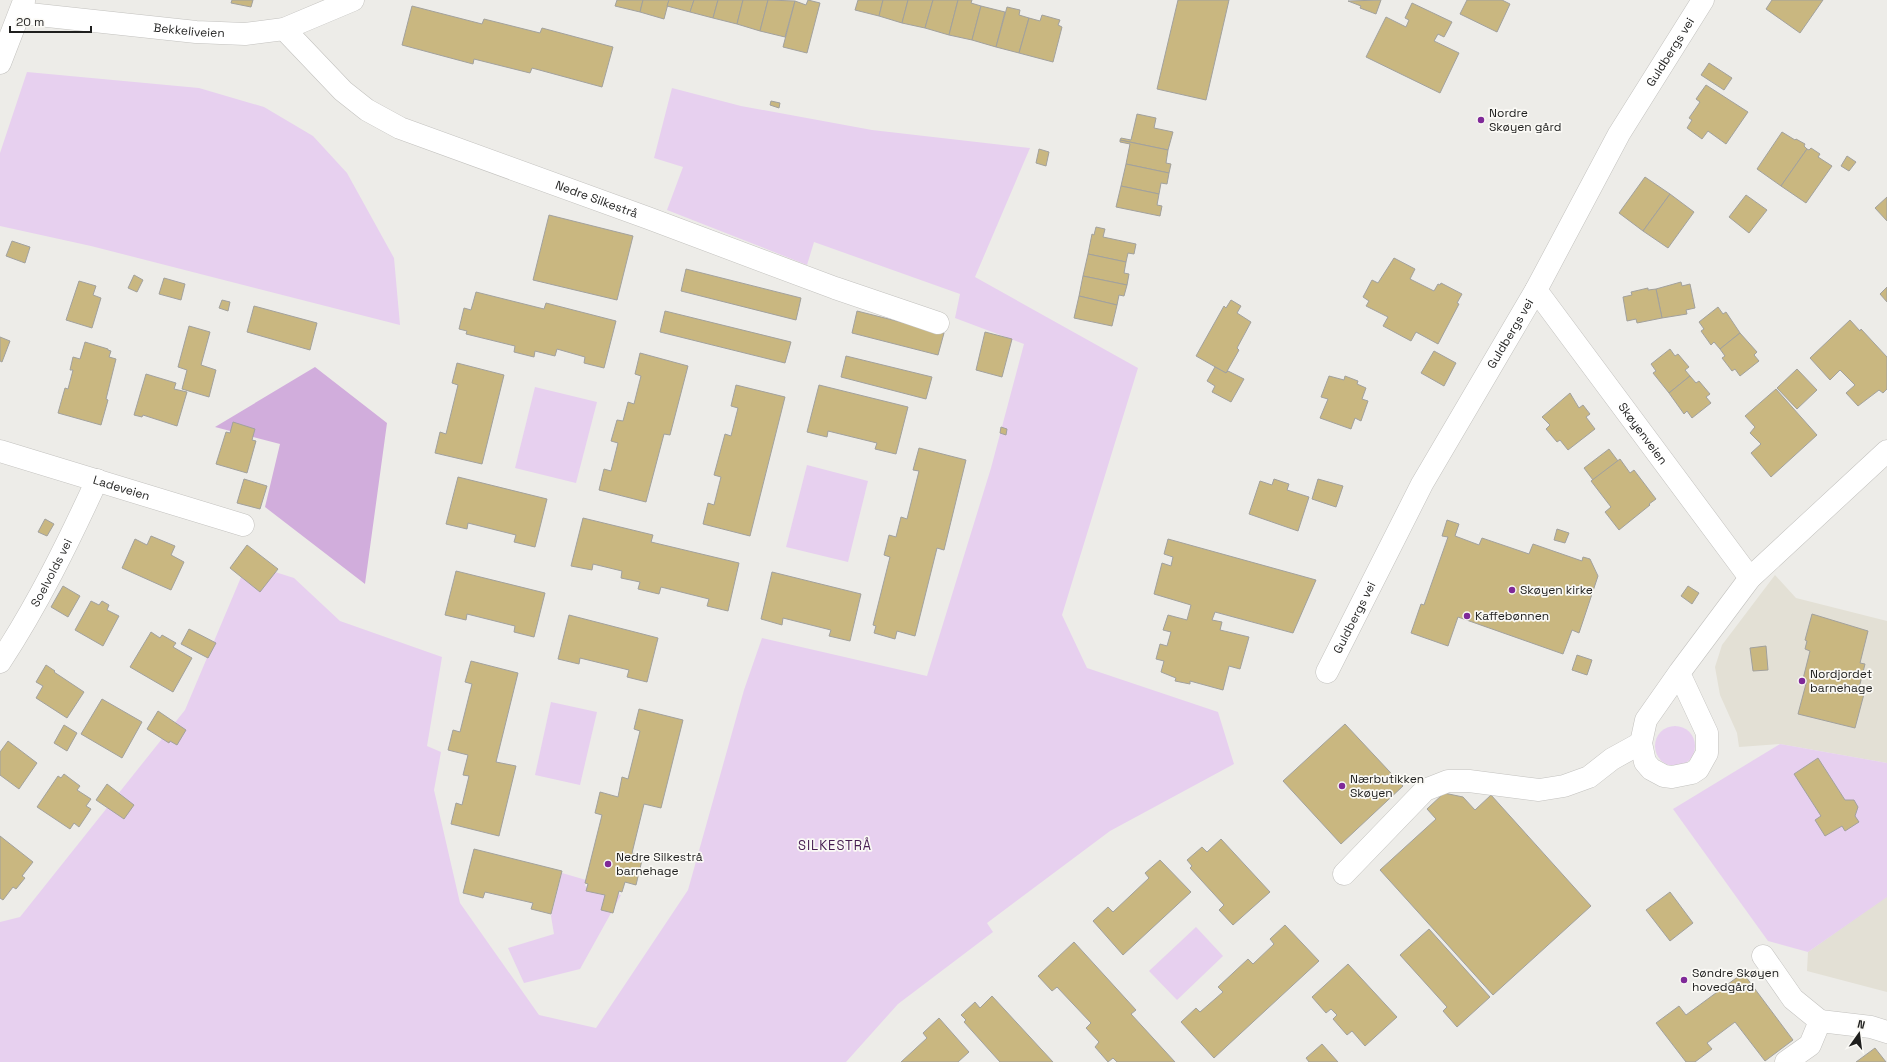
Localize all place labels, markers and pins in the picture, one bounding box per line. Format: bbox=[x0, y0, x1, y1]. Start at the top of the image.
place label: Nordre Skøyen gård bbox=[1489, 105, 1561, 135]
marker: Nordre Skøyen gård bbox=[1476, 115, 1486, 125]
place label: Skøyen kirke bbox=[1520, 582, 1593, 598]
marker: Skøyen kirke bbox=[1507, 585, 1517, 595]
place label: Kaffebønnen bbox=[1475, 608, 1549, 624]
marker: Kaffebønnen bbox=[1462, 611, 1472, 621]
place label: Nordjordet barnehage bbox=[1810, 666, 1873, 696]
marker: Nordjordet barnehage bbox=[1797, 676, 1807, 686]
place label: Nærbutikken Skøyen bbox=[1350, 771, 1424, 801]
marker: Nærbutikken Skøyen bbox=[1337, 781, 1347, 791]
place label: Nedre Silkestrå barnehage bbox=[616, 849, 703, 879]
marker: Nedre Silkestrå barnehage bbox=[603, 859, 613, 869]
place label: Søndre Skøyen hovedgård bbox=[1692, 965, 1779, 995]
marker: Søndre Skøyen hovedgård bbox=[1679, 975, 1689, 985]

